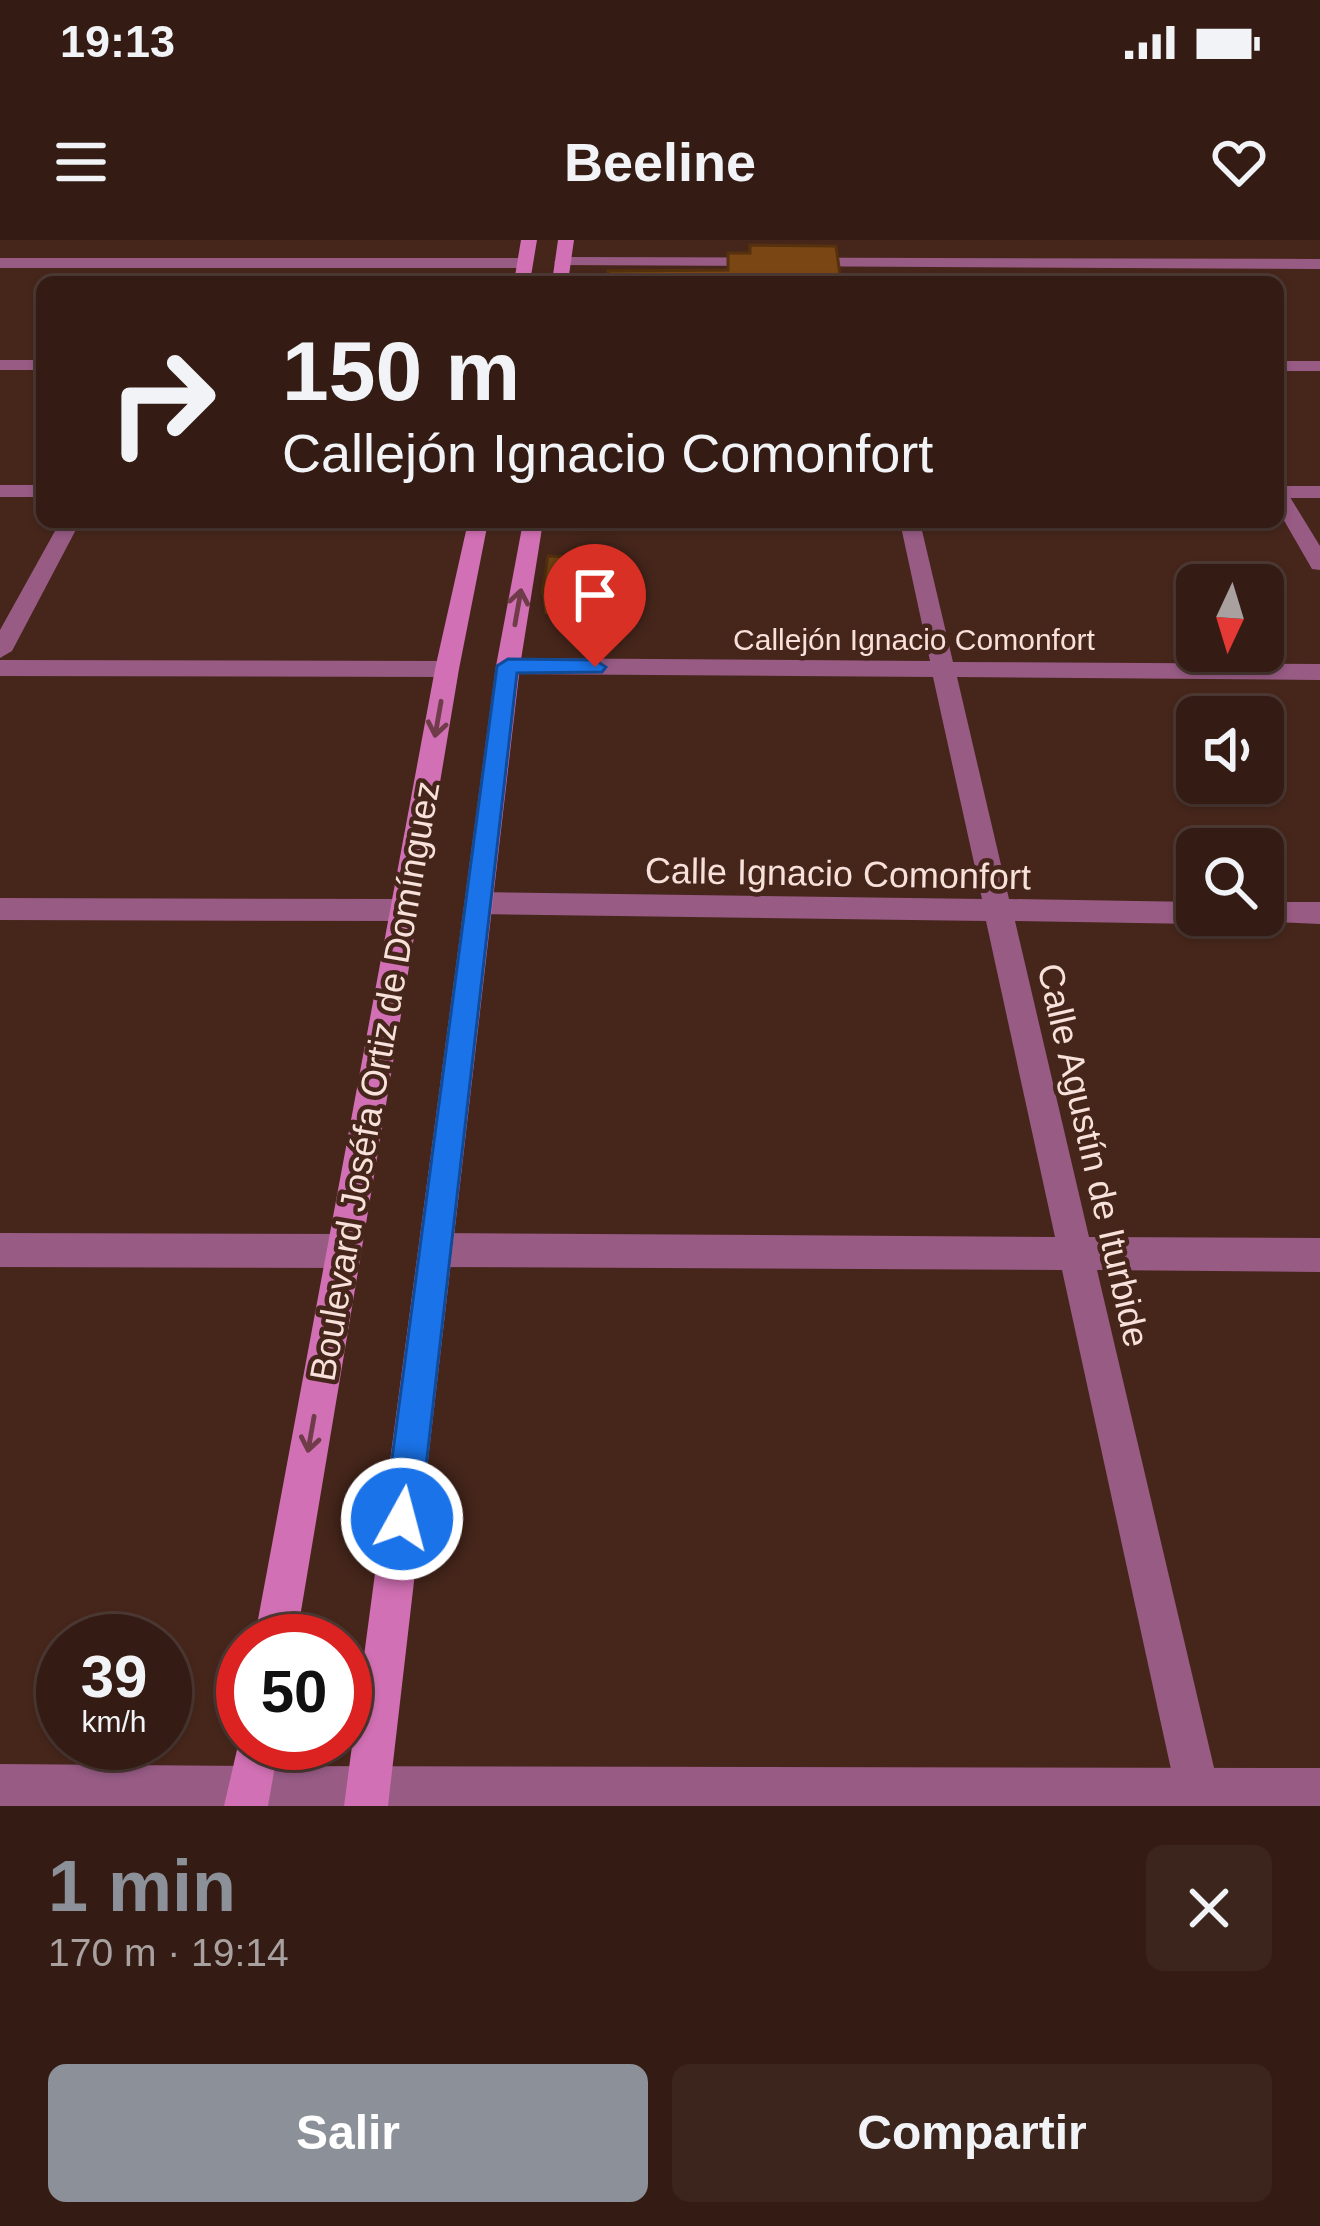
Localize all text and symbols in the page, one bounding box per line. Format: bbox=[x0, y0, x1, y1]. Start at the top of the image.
text: 19:13 bbox=[60, 16, 175, 67]
icon: menu bbox=[48, 129, 114, 195]
icon: heart bbox=[1206, 129, 1272, 195]
text: Beeline bbox=[564, 132, 756, 192]
icon: right bbox=[84, 324, 240, 480]
text: 150 m bbox=[282, 324, 520, 418]
text: Callejón Ignacio Comonfort bbox=[282, 423, 933, 483]
pin bbox=[544, 544, 646, 667]
icon: arrive bbox=[562, 562, 628, 628]
north arrow bbox=[1176, 564, 1284, 672]
map controls bbox=[1176, 564, 1284, 936]
one-way arrow bbox=[508, 588, 530, 627]
street label: Callejón Ignacio Comonfort bbox=[733, 623, 1096, 656]
button: sound bbox=[1176, 696, 1284, 804]
one-way arrow bbox=[425, 699, 448, 738]
street label: Boulevard Joséfa Ortiz de Domínguez bbox=[301, 778, 447, 1384]
button: search bbox=[1176, 828, 1284, 936]
street label: Calle Ignacio Comonfort bbox=[645, 850, 1031, 897]
street label: Calle Agustín de Iturbide bbox=[1029, 959, 1158, 1351]
one-way arrow bbox=[299, 1414, 322, 1453]
position arrow bbox=[339, 1456, 465, 1582]
speed limit sign: 50 bbox=[216, 1614, 372, 1770]
text: 39 bbox=[81, 1643, 147, 1710]
text: km/h bbox=[81, 1705, 147, 1738]
button: close bbox=[1146, 1845, 1272, 1971]
text: 1 min bbox=[48, 1846, 236, 1926]
text: 170 m · 19:14 bbox=[48, 1931, 289, 1974]
button: Salir bbox=[48, 2064, 648, 2202]
button: Compartir bbox=[672, 2064, 1272, 2202]

